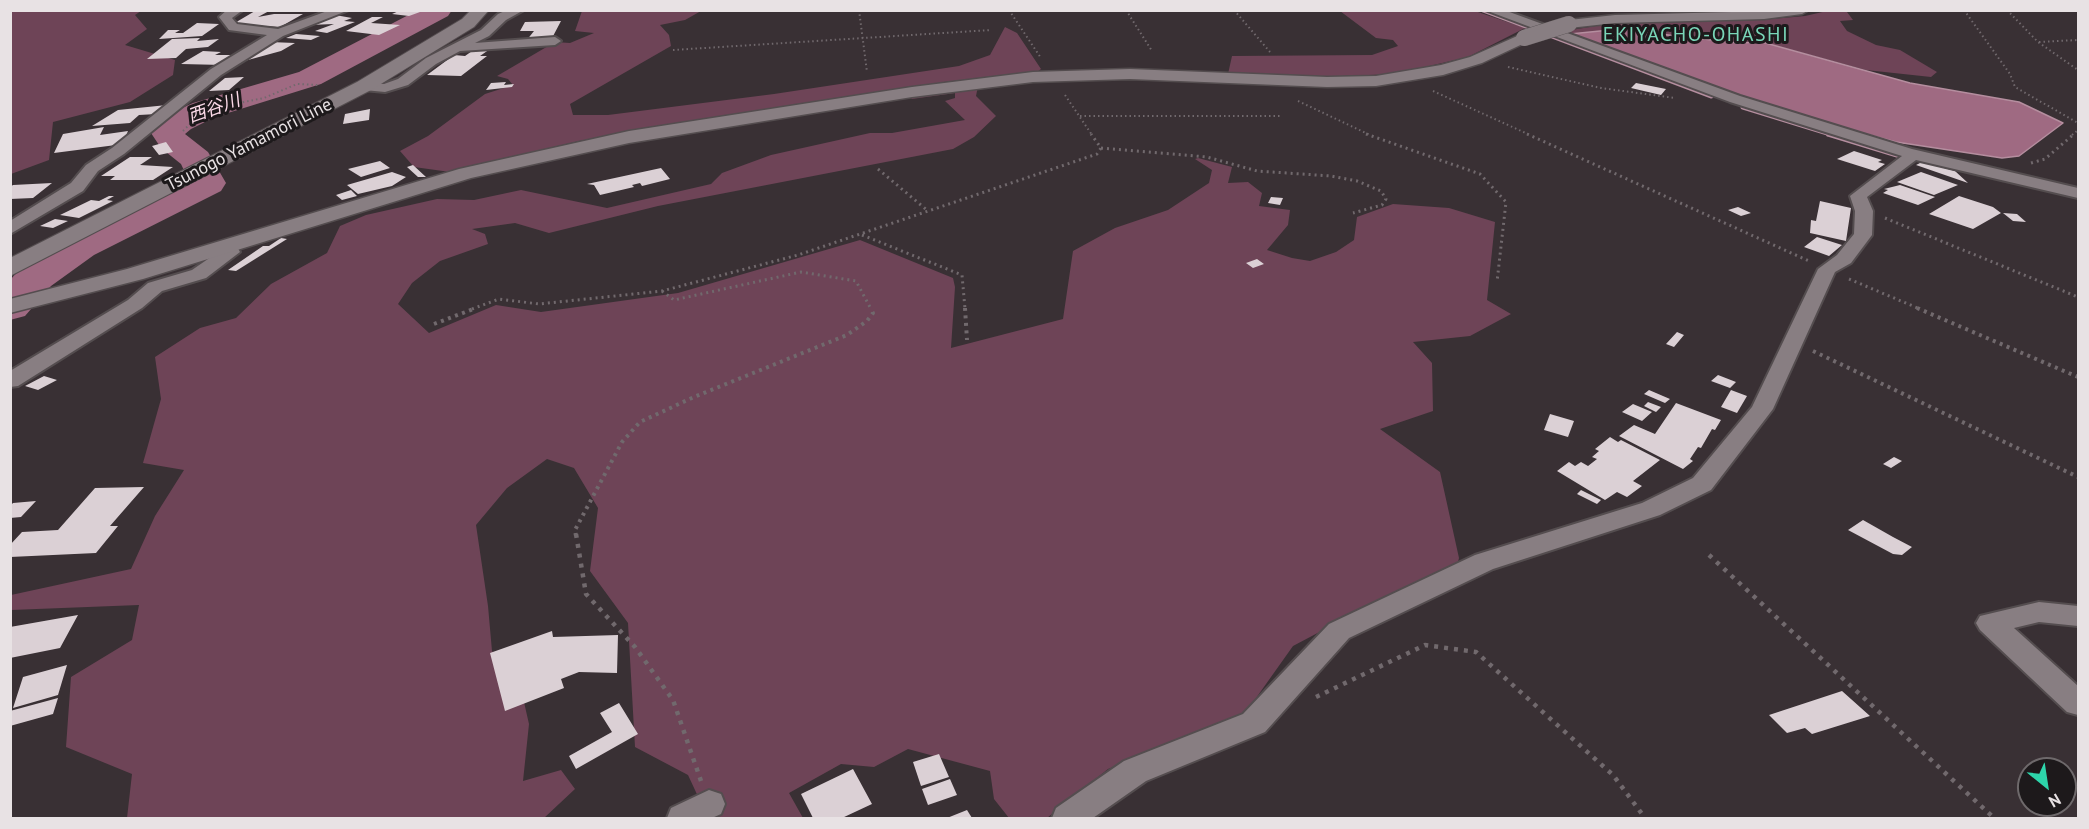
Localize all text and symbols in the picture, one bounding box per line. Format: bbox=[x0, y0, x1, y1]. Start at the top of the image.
district label: EKIYACHO-OHASHI bbox=[1603, 23, 1789, 47]
water label: 西谷川 bbox=[185, 90, 243, 128]
street label: Tsunogo Yamamori Line bbox=[162, 94, 336, 196]
north arrow bbox=[2017, 757, 2077, 817]
text: N bbox=[2045, 790, 2065, 812]

